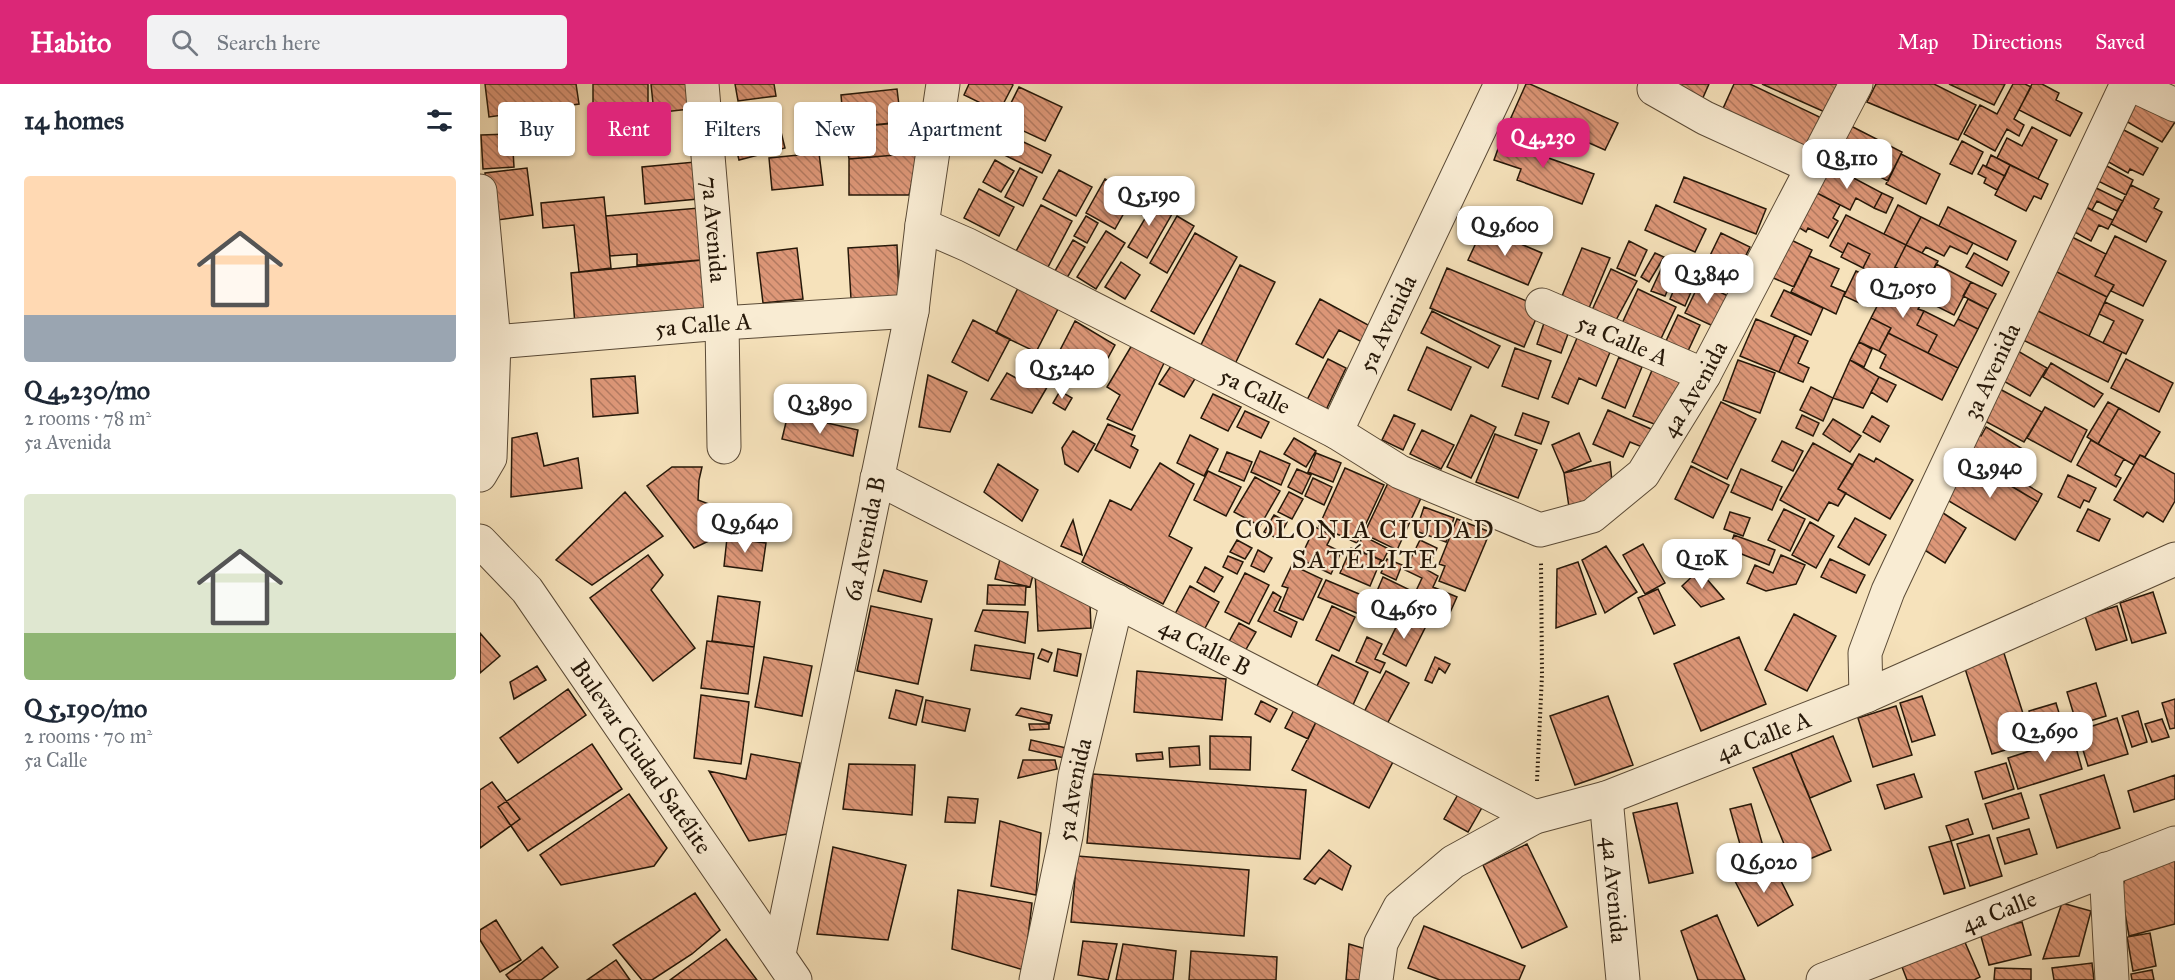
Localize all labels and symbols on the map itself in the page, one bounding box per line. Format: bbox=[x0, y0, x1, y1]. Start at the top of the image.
pin: Q 4,230 bbox=[1488, 118, 1598, 169]
pin: Q 8,110 bbox=[1792, 139, 1902, 190]
street label: 7a Avenida bbox=[695, 175, 734, 285]
pin: Q 5,190 bbox=[1094, 176, 1204, 227]
pin: Q 9,600 bbox=[1450, 206, 1560, 257]
pin: Q 3,840 bbox=[1652, 254, 1762, 305]
pin: Q 7,050 bbox=[1848, 268, 1958, 319]
street label: 5a Avenida bbox=[1351, 269, 1424, 377]
street label: 5a Calle A bbox=[654, 306, 753, 344]
street label: 5a Calle A bbox=[1572, 307, 1673, 373]
street label: 3a Avenida bbox=[1956, 318, 2027, 424]
street label: 4a Avenida bbox=[1654, 335, 1734, 443]
pin: Q 5,240 bbox=[1007, 349, 1117, 400]
street label: 5a Calle bbox=[1214, 360, 1296, 421]
pin: Q 3,890 bbox=[765, 384, 875, 435]
pin: Q 3,940 bbox=[1935, 448, 2045, 499]
street label: 6a Avenida B bbox=[837, 474, 892, 604]
pin: Q 9,640 bbox=[690, 503, 800, 554]
district label: COLONIA CIUDAD SATÉLITE bbox=[1235, 513, 1495, 575]
pin: Q 10K bbox=[1660, 539, 1744, 590]
pin: Q 4,650 bbox=[1349, 589, 1459, 640]
street label: 4a Calle B bbox=[1154, 611, 1256, 683]
street label: Bulevar Ciudad Satélite bbox=[564, 653, 719, 860]
street label: 4a Calle A bbox=[1712, 704, 1815, 768]
pin: Q 2,690 bbox=[1990, 712, 2100, 763]
street label: 5a Avenida bbox=[1050, 734, 1099, 844]
street label: 4a Avenida bbox=[1595, 835, 1635, 945]
pin: Q 6,020 bbox=[1709, 843, 1819, 894]
street label: 4a Calle bbox=[1957, 883, 2041, 940]

